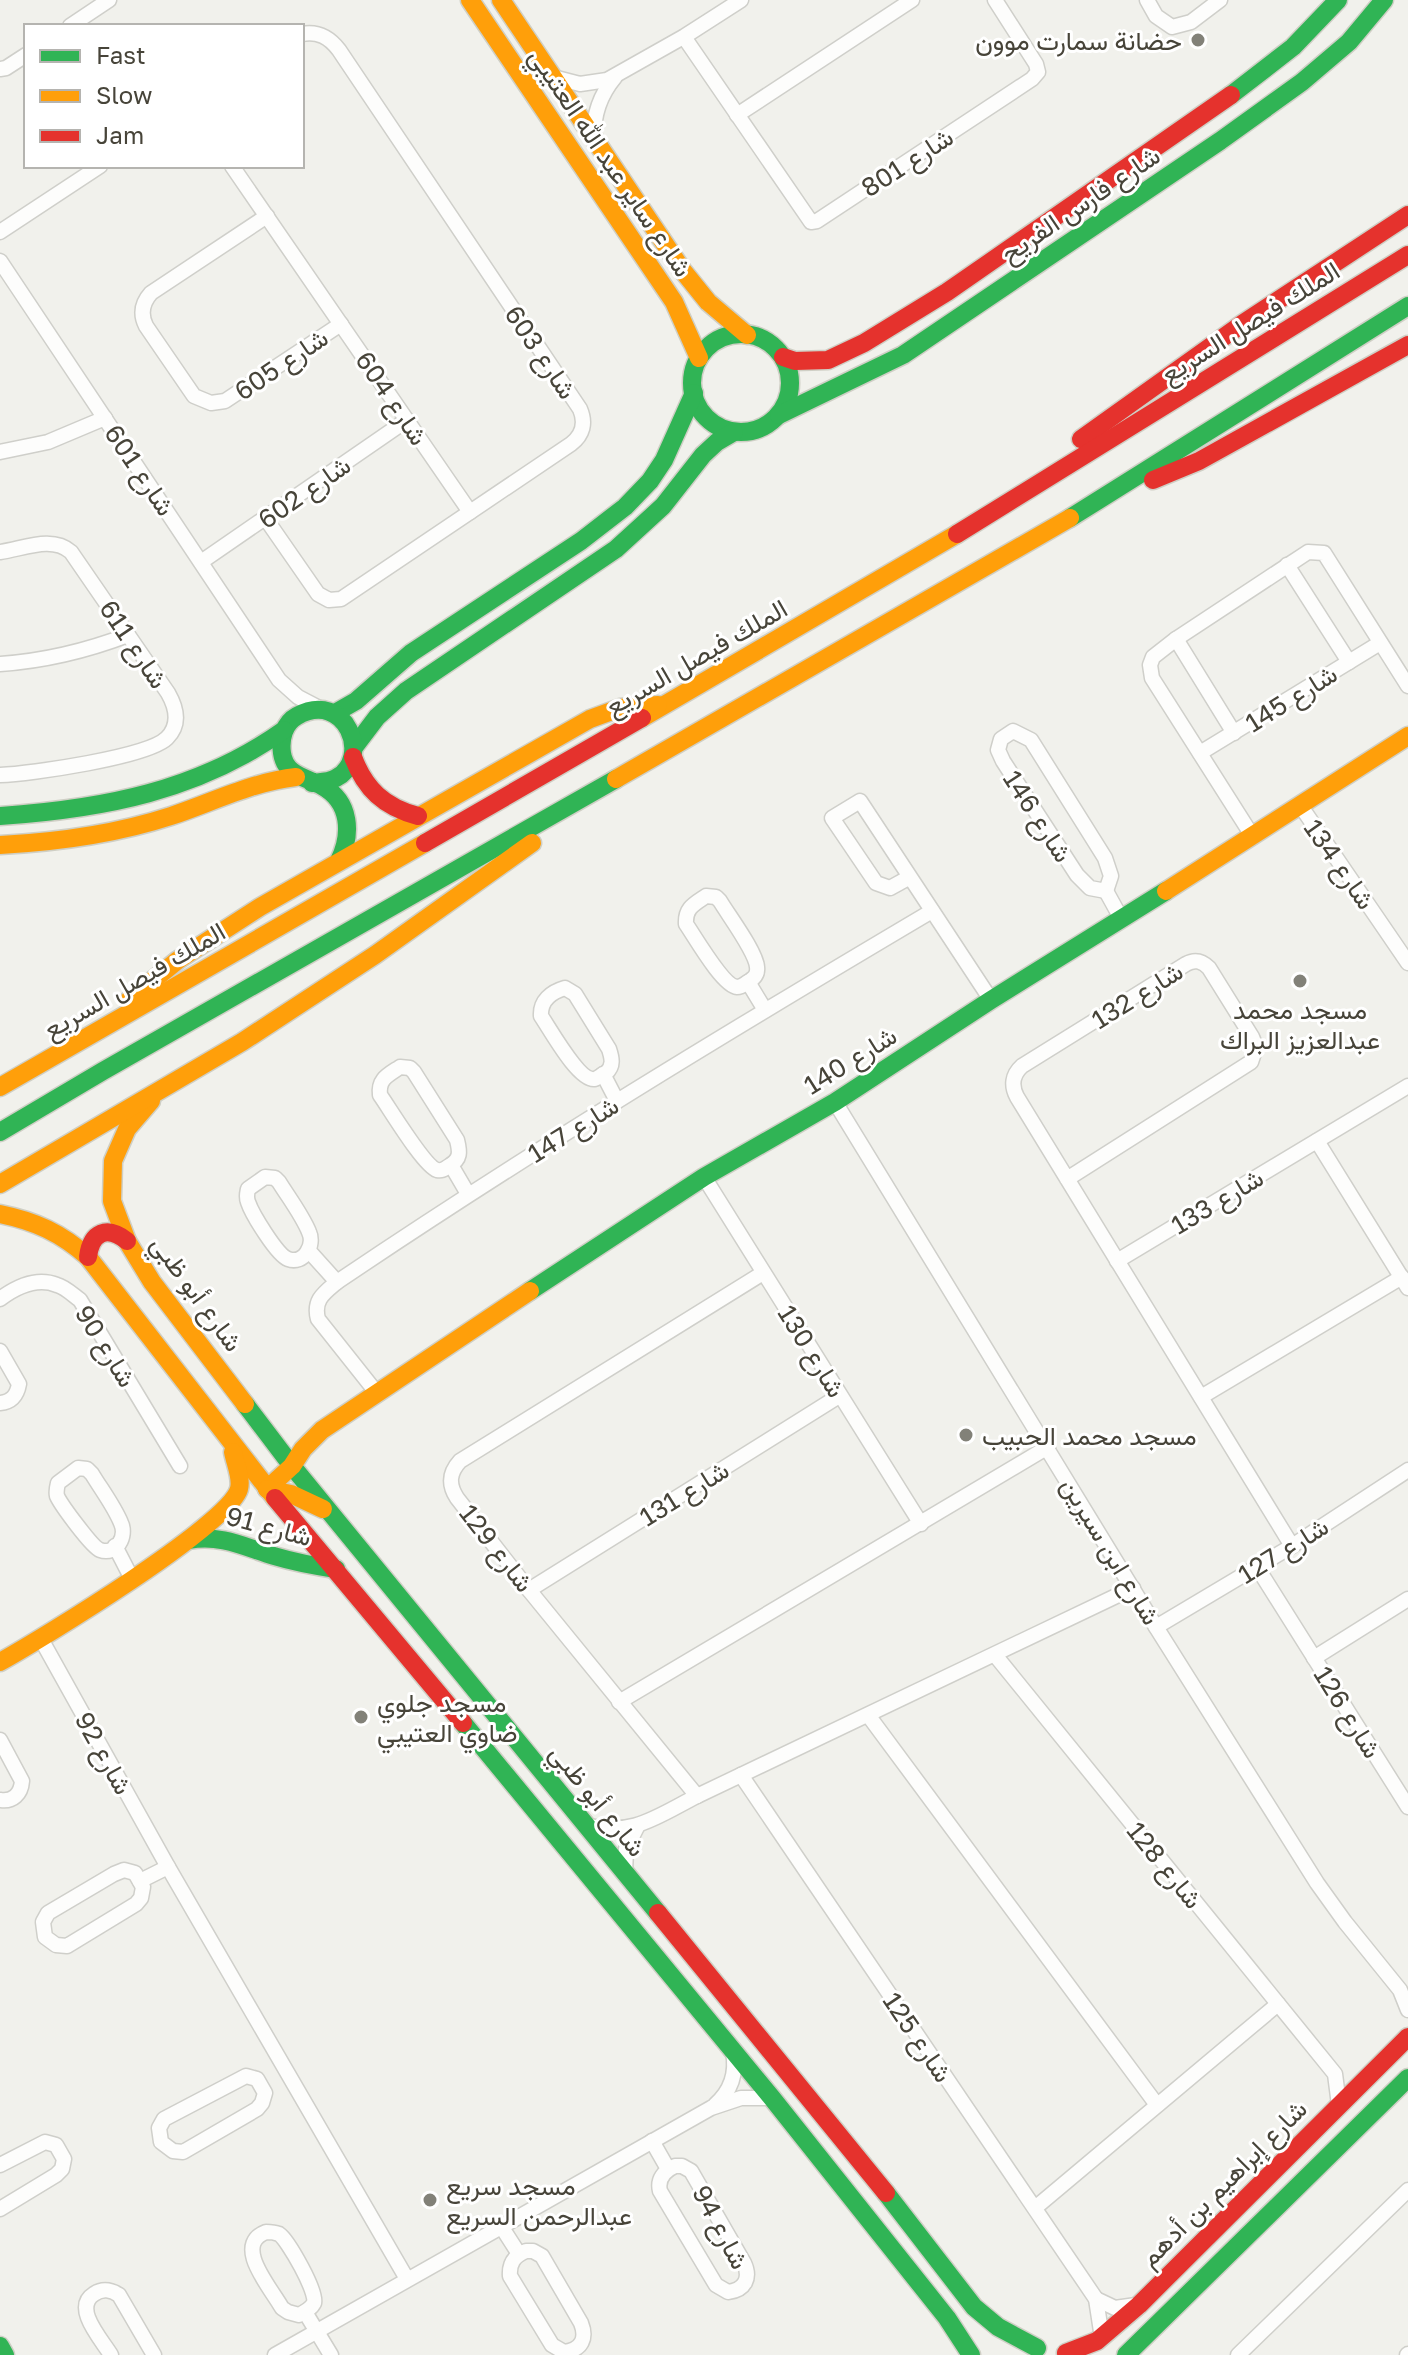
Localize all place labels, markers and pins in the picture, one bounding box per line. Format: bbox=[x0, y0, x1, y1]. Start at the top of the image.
place label: حضانة سمارت موون bbox=[975, 25, 1182, 57]
marker: حضانة سمارت موون bbox=[1189, 31, 1207, 49]
marker: مسجد محمد عبدالعزيز البراك bbox=[1291, 972, 1309, 990]
place label: مسجد محمد عبدالعزيز البراك bbox=[1220, 994, 1380, 1056]
place label: مسجد محمد الحبيب bbox=[982, 1420, 1197, 1451]
marker: مسجد محمد الحبيب bbox=[957, 1426, 975, 1444]
place label: مسجد جلوي ضاوي العتيبي bbox=[377, 1687, 517, 1754]
marker: مسجد جلوي ضاوي العتيبي bbox=[352, 1708, 370, 1726]
place label: مسجد سريع عبدالرحمن السريع bbox=[446, 2170, 632, 2234]
marker: مسجد سريع عبدالرحمن السريع bbox=[421, 2191, 439, 2209]

